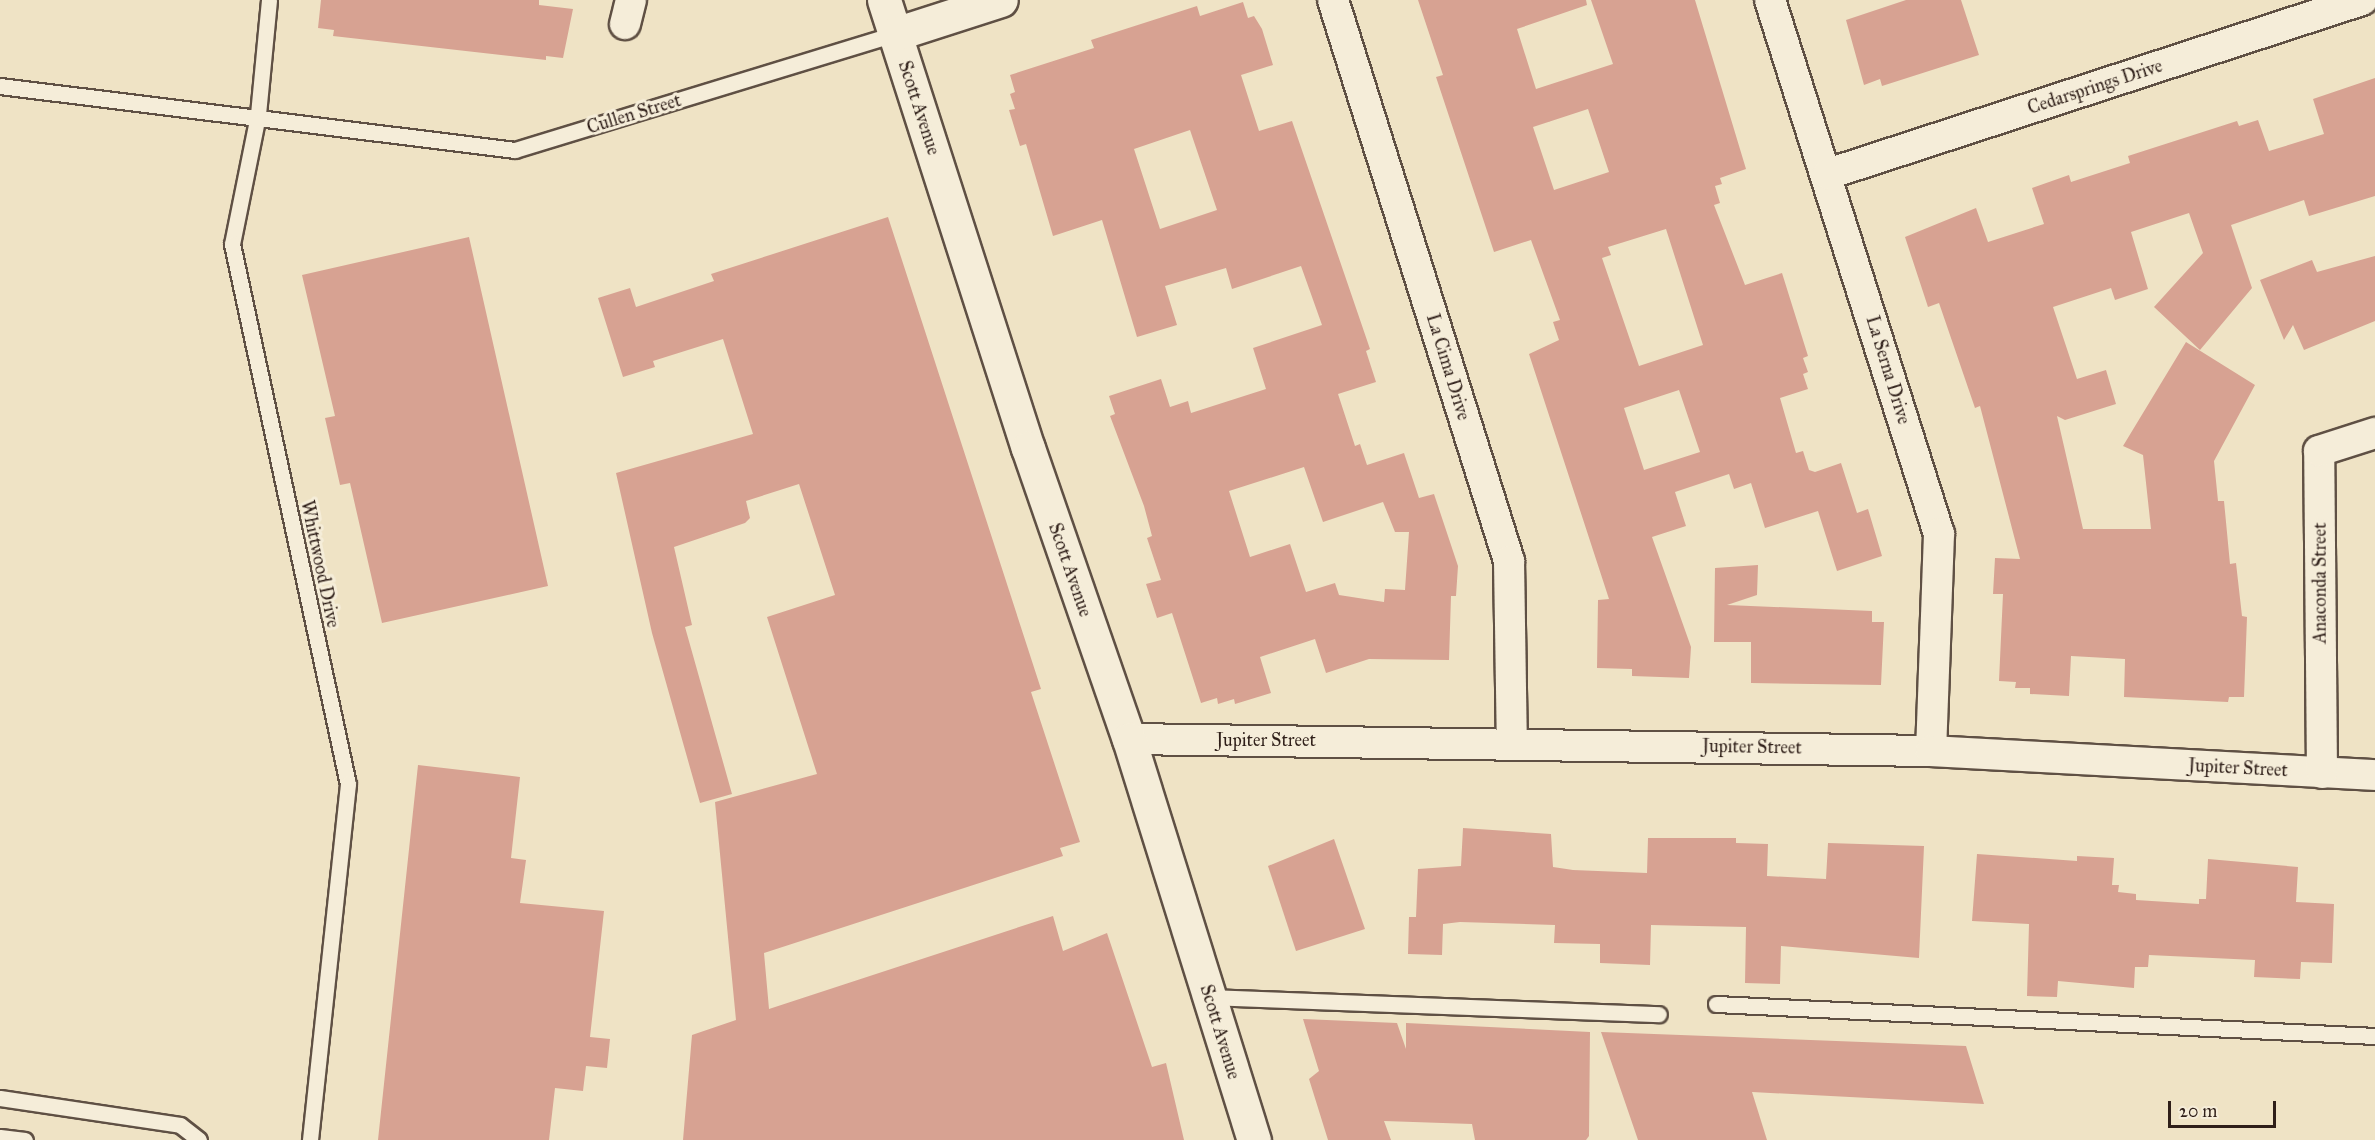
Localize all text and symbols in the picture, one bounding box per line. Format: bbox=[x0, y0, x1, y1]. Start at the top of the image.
street label: Cedarsprings Drive bbox=[2025, 55, 2165, 119]
street label: Scott Avenue bbox=[894, 58, 944, 158]
street label: Cullen Street bbox=[584, 89, 684, 139]
street label: La Cima Drive bbox=[1422, 311, 1474, 423]
street label: La Serna Drive bbox=[1861, 313, 1915, 427]
street label: Whittwood Drive bbox=[296, 498, 344, 630]
street label: Scott Avenue bbox=[1044, 520, 1096, 620]
street label: Anaconda Street bbox=[2309, 522, 2331, 644]
street label: Jupiter Street bbox=[1216, 729, 1316, 751]
street label: Jupiter Street bbox=[1702, 735, 1802, 759]
street label: Jupiter Street bbox=[2188, 755, 2288, 781]
street label: Scott Avenue bbox=[1195, 982, 1245, 1082]
scale bar bbox=[2171, 1089, 2279, 1127]
text: 20 m bbox=[2179, 1100, 2217, 1122]

